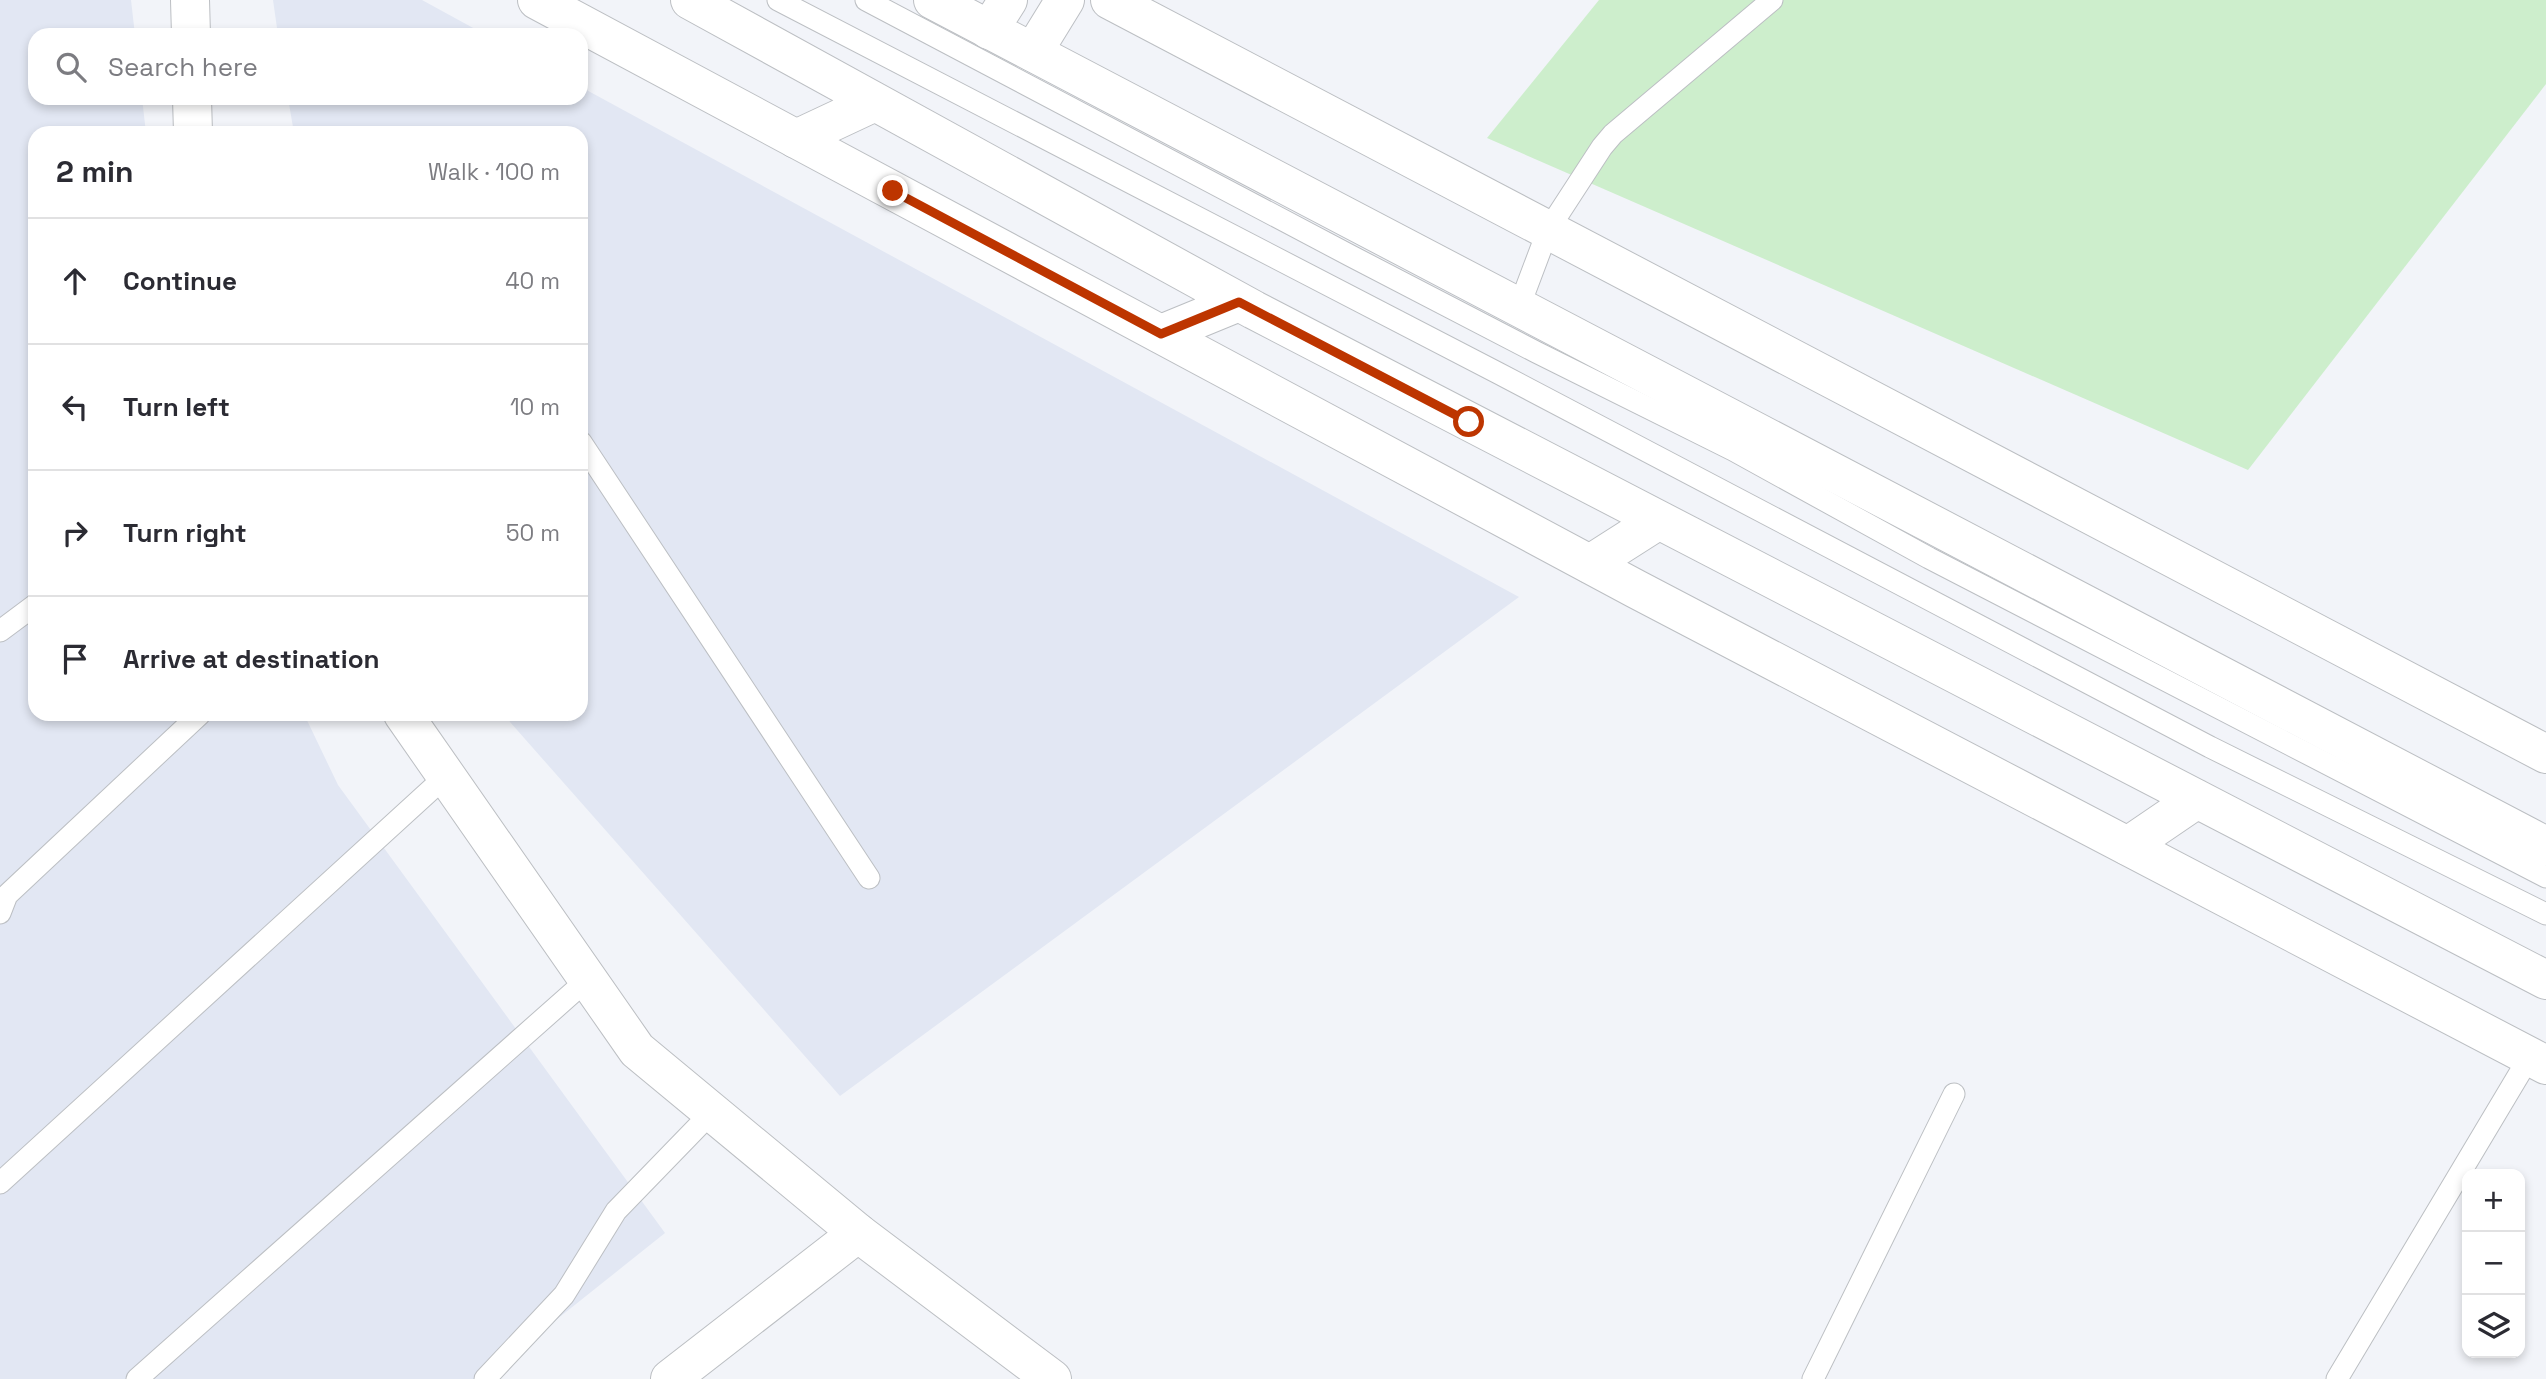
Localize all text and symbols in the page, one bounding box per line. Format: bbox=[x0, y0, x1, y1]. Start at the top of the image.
search box bbox=[28, 28, 588, 105]
icon: search bbox=[52, 48, 90, 86]
text: Search here bbox=[108, 50, 258, 84]
text: 2 min bbox=[56, 152, 134, 191]
text: Walk · 100 m bbox=[428, 157, 560, 187]
route end bbox=[877, 175, 908, 206]
icon: ahead bbox=[56, 262, 94, 300]
text: Continue bbox=[123, 264, 237, 298]
text: 40 m bbox=[505, 266, 560, 296]
icon: left bbox=[56, 388, 94, 426]
text: Turn left bbox=[123, 390, 230, 424]
text: 10 m bbox=[510, 392, 560, 422]
route start bbox=[1453, 406, 1484, 437]
icon: right bbox=[56, 514, 94, 552]
text: Turn right bbox=[123, 516, 247, 550]
text: 50 m bbox=[506, 518, 560, 548]
icon: arrive bbox=[56, 640, 94, 678]
text: Arrive at destination bbox=[123, 642, 380, 676]
map controls bbox=[2462, 1169, 2525, 1358]
button: + bbox=[2462, 1169, 2525, 1232]
button: − bbox=[2462, 1232, 2525, 1295]
button: layers bbox=[2462, 1295, 2525, 1358]

